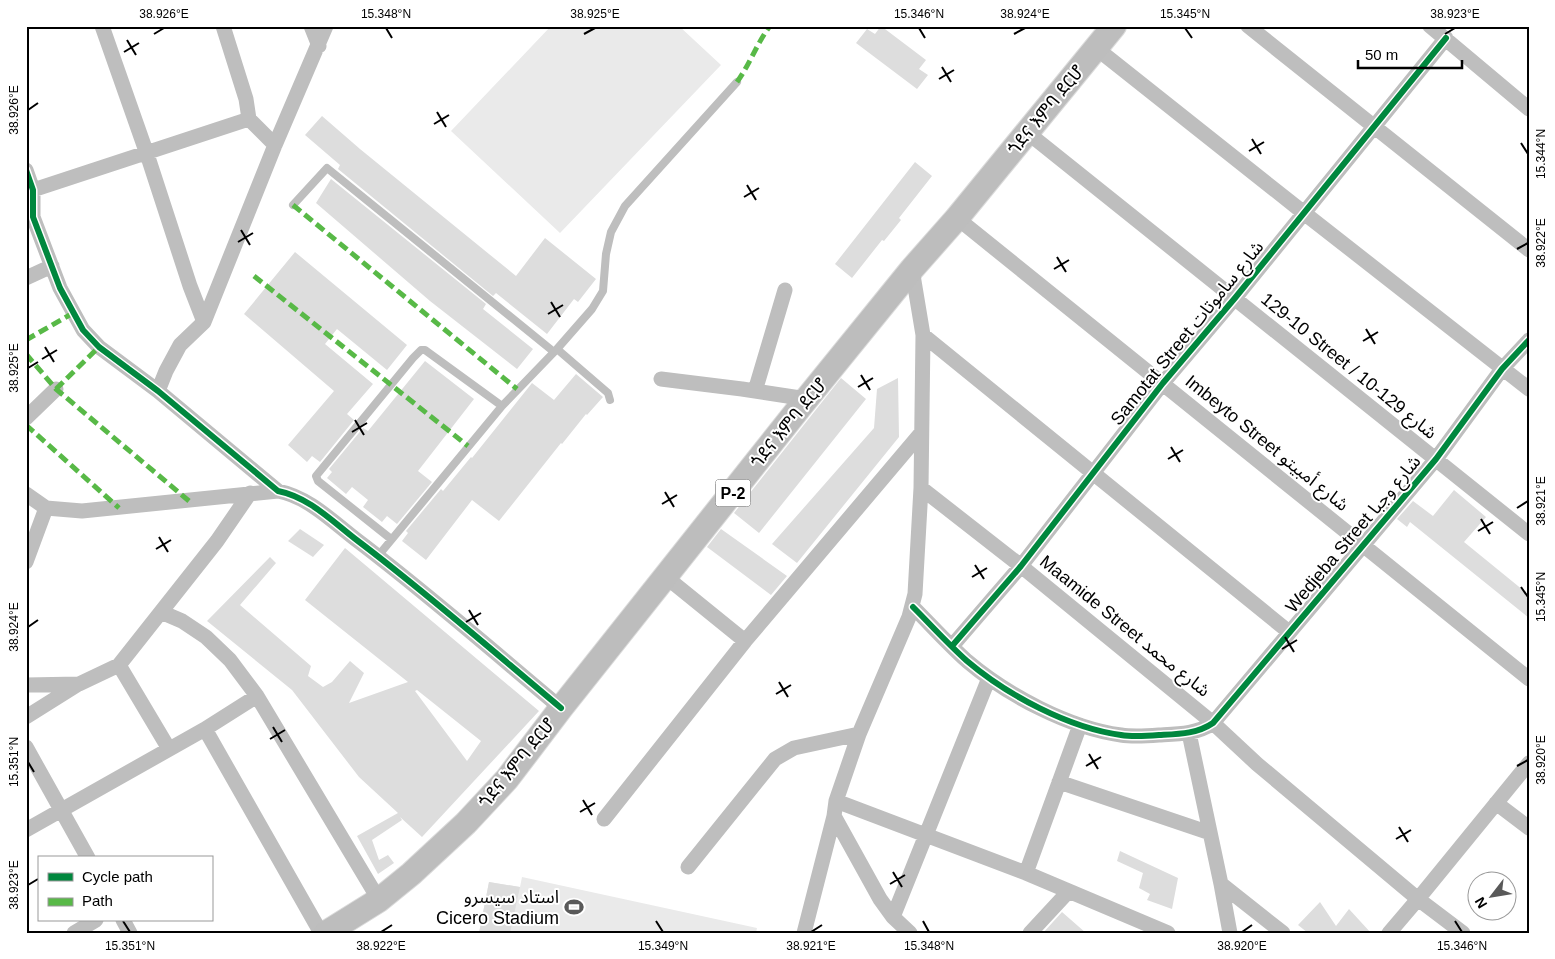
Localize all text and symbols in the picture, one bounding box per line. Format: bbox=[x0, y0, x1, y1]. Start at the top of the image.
text: 38.926°E bbox=[139, 7, 189, 21]
text: 15.348°N bbox=[361, 7, 411, 21]
text: 38.925°E bbox=[570, 7, 620, 21]
text: 15.346°N bbox=[894, 7, 944, 21]
text: 38.924°E bbox=[1000, 7, 1050, 21]
text: 15.345°N bbox=[1160, 7, 1210, 21]
text: 38.923°E bbox=[1430, 7, 1480, 21]
scale bar bbox=[1358, 38, 1461, 70]
text: 50 m bbox=[1365, 46, 1398, 63]
street label: ጎደና እምባ ደርሆ bbox=[1004, 61, 1088, 159]
text: 38.926°E bbox=[7, 85, 21, 135]
text: 15.344°N bbox=[1534, 129, 1548, 179]
text: 38.922°E bbox=[1534, 218, 1548, 268]
street label: Samotat Street شارع ساموتات bbox=[1107, 237, 1271, 432]
street label: 129-10 Street / شارع 129-10 bbox=[1255, 289, 1441, 446]
text: 38.925°E bbox=[7, 343, 21, 393]
street label: Imbeyto Street شارع أمبيتو bbox=[1179, 370, 1353, 518]
street label: ጎደና እምባ ደርሆ bbox=[747, 374, 831, 472]
street label: Wedjeba Street شارع وجبا bbox=[1281, 451, 1428, 619]
text: 38.921°E bbox=[1534, 476, 1548, 526]
road number: P-2 bbox=[716, 479, 750, 506]
street label: Maamide Street شارع محمد bbox=[1033, 551, 1214, 704]
text: 15.345°N bbox=[1534, 572, 1548, 622]
text: 38.924°E bbox=[7, 602, 21, 652]
street label: ጎደና እምባ ደርሆ bbox=[475, 714, 559, 812]
text: 38.920°E bbox=[1534, 735, 1548, 785]
text: 15.351°N bbox=[7, 737, 21, 787]
legend bbox=[38, 856, 212, 922]
text: 38.923°E bbox=[7, 860, 21, 910]
text: Cycle path bbox=[82, 868, 153, 885]
north arrow bbox=[1468, 872, 1518, 922]
place label: استاد سيسرو Cicero Stadium bbox=[436, 887, 559, 928]
text: Path bbox=[82, 892, 113, 909]
text: N bbox=[1471, 894, 1490, 911]
sports icon: استاد سيسرو Cicero Stadium bbox=[563, 896, 585, 918]
text: 15.351°N bbox=[105, 939, 155, 953]
text: 38.922°E bbox=[356, 939, 406, 953]
text: 15.349°N bbox=[638, 939, 688, 953]
text: 38.921°E bbox=[786, 939, 836, 953]
text: 15.348°N bbox=[904, 939, 954, 953]
text: 38.920°E bbox=[1217, 939, 1267, 953]
text: 15.346°N bbox=[1437, 939, 1487, 953]

